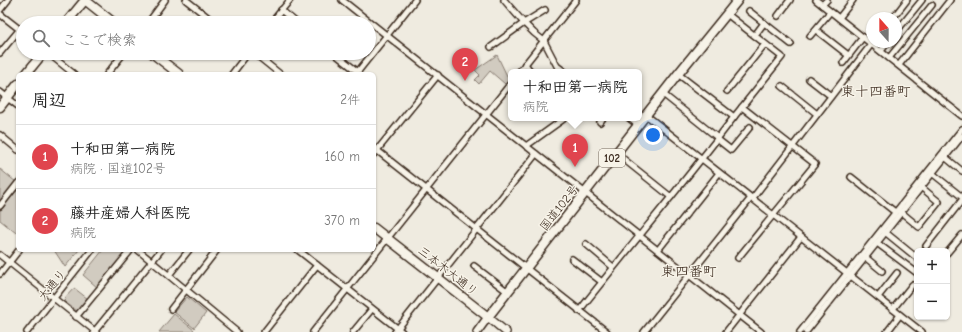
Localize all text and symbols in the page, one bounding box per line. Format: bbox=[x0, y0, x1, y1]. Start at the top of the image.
north arrow bbox=[866, 12, 902, 48]
search box bbox=[16, 16, 376, 60]
icon: search bbox=[30, 27, 52, 49]
text: ここで検索 bbox=[62, 31, 137, 49]
pin: 2 bbox=[452, 48, 478, 81]
popup bbox=[508, 69, 642, 121]
text: 十和田第一病院 bbox=[522, 78, 628, 96]
district label: 東十四番町 bbox=[841, 83, 911, 100]
text: 周辺 bbox=[32, 91, 66, 110]
text: 2件 bbox=[340, 92, 360, 107]
text: 病院 bbox=[522, 99, 549, 114]
your location bbox=[643, 125, 663, 145]
pin: 1 bbox=[562, 134, 588, 167]
text: 十和田第一病院 bbox=[70, 140, 175, 158]
text: 1 bbox=[42, 149, 48, 164]
text: 160 m bbox=[325, 149, 360, 164]
road number: 102 bbox=[599, 149, 625, 167]
text: 病院 · 国道102号 bbox=[70, 161, 166, 176]
street label: 国道102号 bbox=[537, 182, 581, 234]
text: 藤井産婦人科医院 bbox=[70, 204, 190, 222]
text: 2 bbox=[42, 213, 48, 228]
text: 370 m bbox=[324, 213, 360, 228]
text: 病院 bbox=[70, 225, 96, 240]
street label: 三本木大通り bbox=[415, 243, 481, 299]
map controls bbox=[914, 248, 950, 320]
button: + bbox=[914, 248, 950, 284]
district label: 東四番町 bbox=[661, 263, 717, 280]
street label: 大通り bbox=[35, 267, 69, 303]
button: − bbox=[914, 284, 950, 320]

